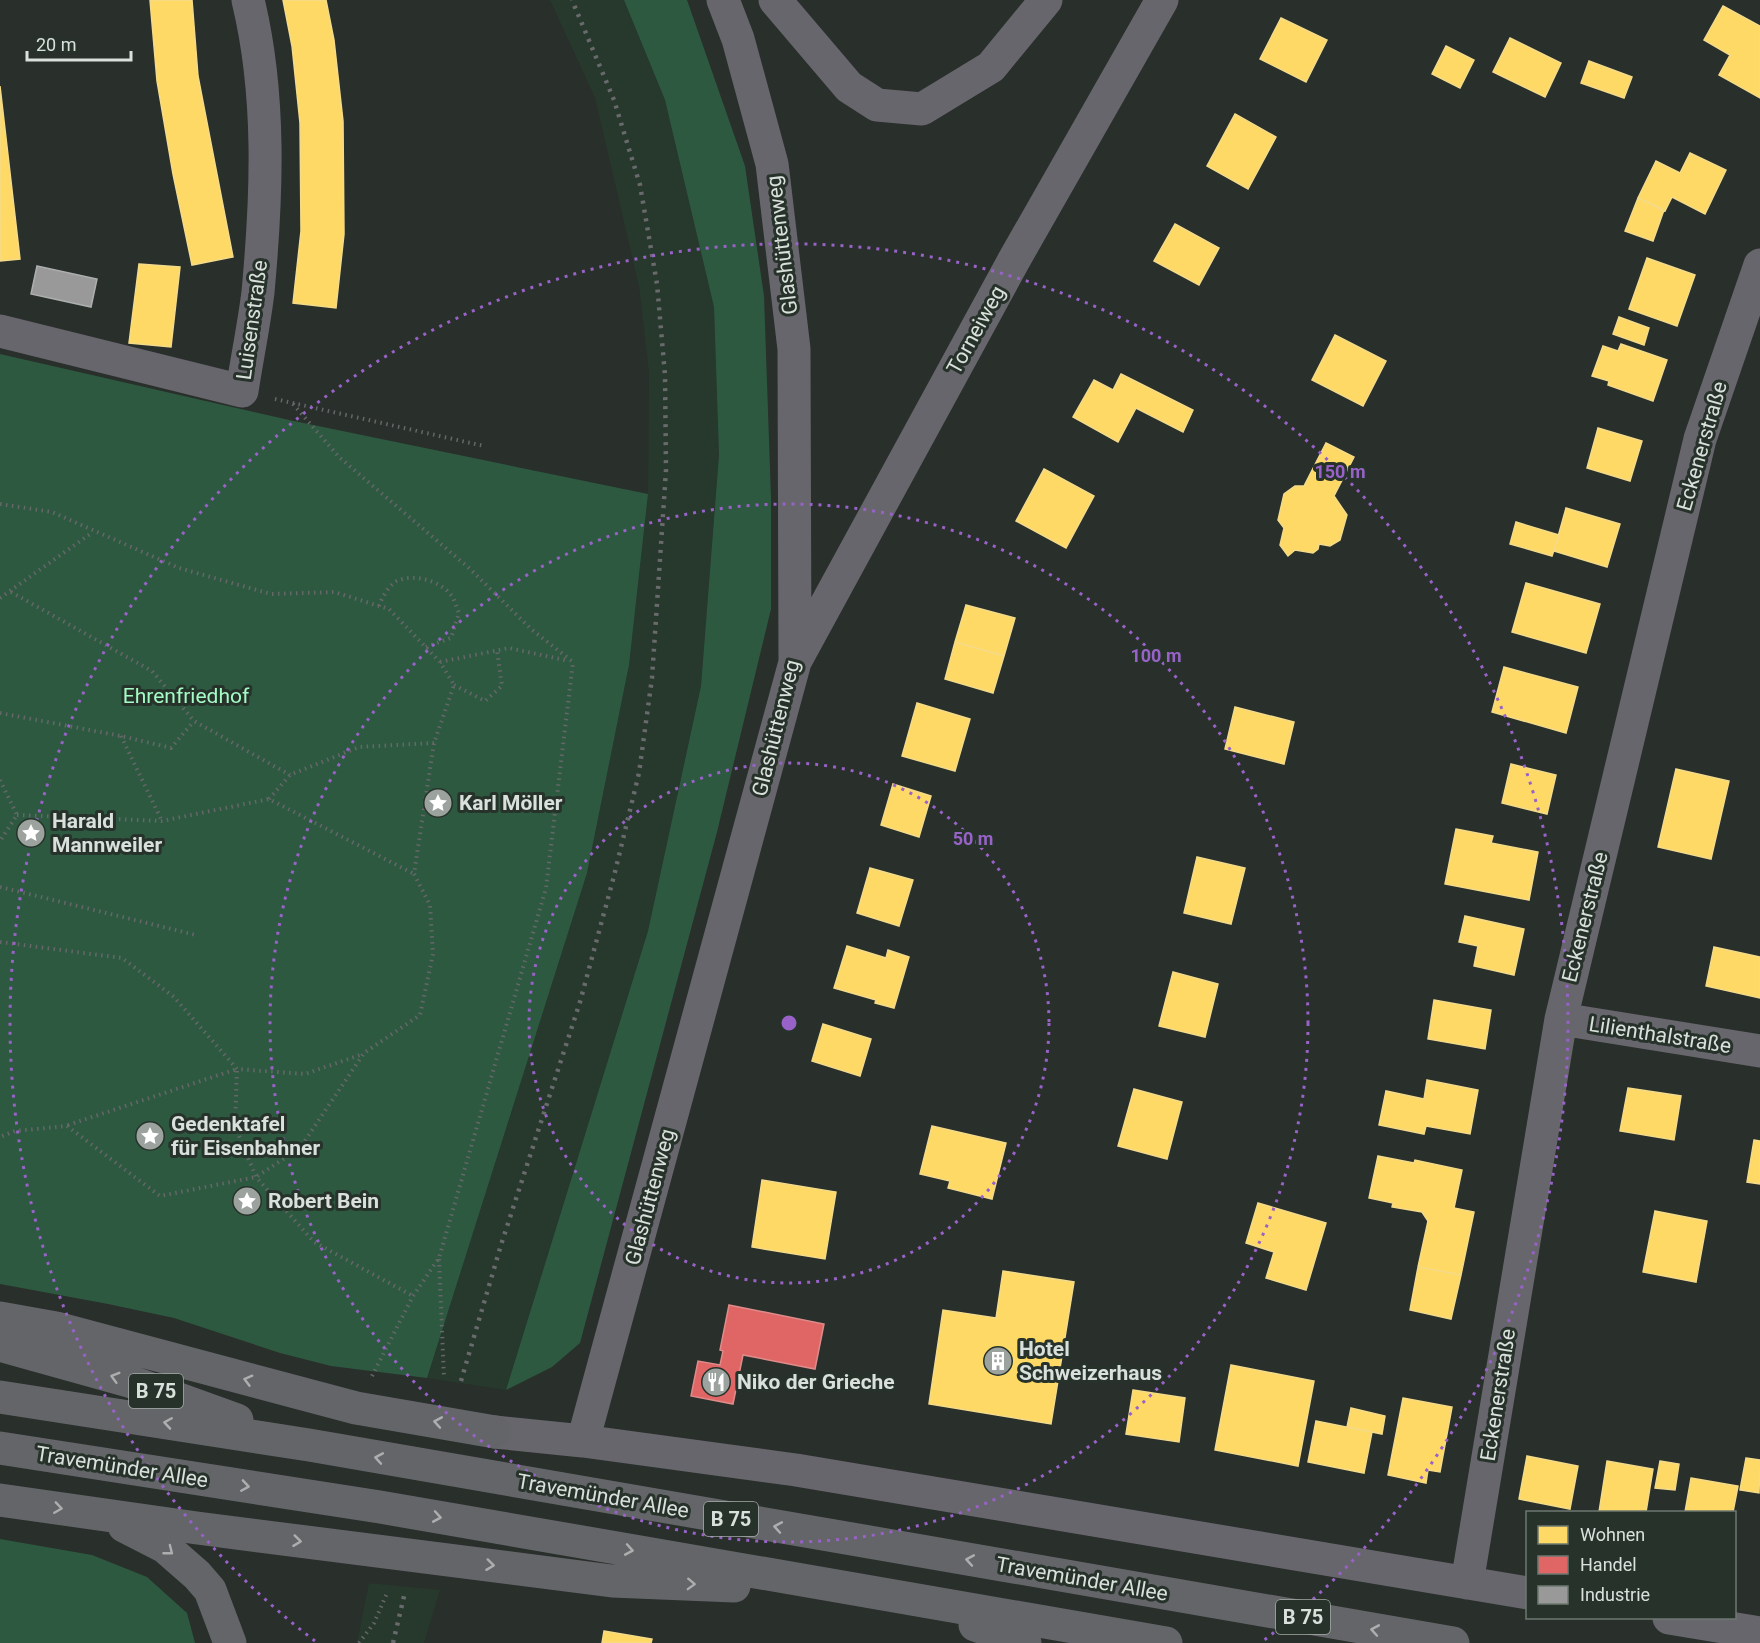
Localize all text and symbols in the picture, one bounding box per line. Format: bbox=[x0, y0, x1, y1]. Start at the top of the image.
scale bar bbox=[27, 24, 130, 62]
text: 20 m bbox=[36, 34, 76, 55]
street label: Glashüttenweg bbox=[762, 174, 802, 316]
street label: Luisenstraße bbox=[232, 259, 272, 381]
street label: Torneiweg bbox=[942, 282, 1010, 378]
street label: Eckenerstraße bbox=[1672, 378, 1732, 514]
text: 150 m bbox=[1314, 461, 1366, 482]
text: 100 m bbox=[1130, 645, 1182, 666]
street label: Glashüttenweg bbox=[747, 657, 805, 799]
park label: Ehrenfriedhof bbox=[123, 684, 250, 708]
place icon: Karl Möller bbox=[422, 787, 454, 819]
place label: Karl Möller bbox=[459, 791, 563, 815]
place label: Harald Mannweiler bbox=[52, 809, 162, 857]
place icon: Harald Mannweiler bbox=[15, 817, 47, 849]
text: 50 m bbox=[953, 828, 993, 849]
street label: Eckenerstraße bbox=[1557, 849, 1613, 985]
street label: Lilienthalstraße bbox=[1587, 1012, 1733, 1058]
centre of rings bbox=[779, 1013, 799, 1033]
place label: Gedenktafel für Eisenbahner bbox=[171, 1112, 320, 1160]
place icon: Gedenktafel für Eisenbahner bbox=[134, 1120, 166, 1152]
street label: Glashüttenweg bbox=[620, 1126, 680, 1268]
place icon: Robert Bein bbox=[231, 1185, 263, 1217]
place label: Robert Bein bbox=[268, 1189, 379, 1213]
street label: Eckenerstraße bbox=[1476, 1327, 1520, 1463]
place label: Hotel Schweizerhaus bbox=[1019, 1337, 1162, 1385]
building icon: Hotel Schweizerhaus bbox=[982, 1345, 1014, 1377]
restaurant icon: Niko der Grieche bbox=[700, 1366, 732, 1398]
place label: Niko der Grieche bbox=[737, 1370, 895, 1394]
one-way arrow bbox=[110, 1372, 121, 1384]
road number: B 75 bbox=[129, 1374, 183, 1408]
one-way arrow bbox=[243, 1374, 253, 1387]
one-way arrow bbox=[433, 1416, 443, 1429]
one-way arrow bbox=[164, 1418, 173, 1430]
street label: Travemünder Allee bbox=[34, 1442, 210, 1492]
one-way arrow bbox=[374, 1452, 384, 1464]
street label: Travemünder Allee bbox=[515, 1469, 691, 1523]
one-way arrow bbox=[240, 1480, 249, 1492]
one-way arrow bbox=[53, 1501, 63, 1513]
road number: B 75 bbox=[704, 1502, 758, 1536]
one-way arrow bbox=[432, 1510, 442, 1523]
legend bbox=[1526, 1511, 1736, 1619]
one-way arrow bbox=[774, 1521, 784, 1534]
text: Wohnen bbox=[1580, 1524, 1645, 1545]
one-way arrow bbox=[292, 1534, 301, 1547]
one-way arrow bbox=[624, 1543, 634, 1556]
one-way arrow bbox=[162, 1544, 173, 1555]
street label: Travemünder Allee bbox=[994, 1552, 1170, 1606]
one-way arrow bbox=[966, 1554, 976, 1567]
text: Handel bbox=[1580, 1554, 1637, 1575]
one-way arrow bbox=[486, 1558, 495, 1571]
one-way arrow bbox=[687, 1577, 696, 1590]
text: Industrie bbox=[1580, 1584, 1650, 1605]
road number: B 75 bbox=[1276, 1600, 1330, 1634]
one-way arrow bbox=[1370, 1624, 1379, 1636]

